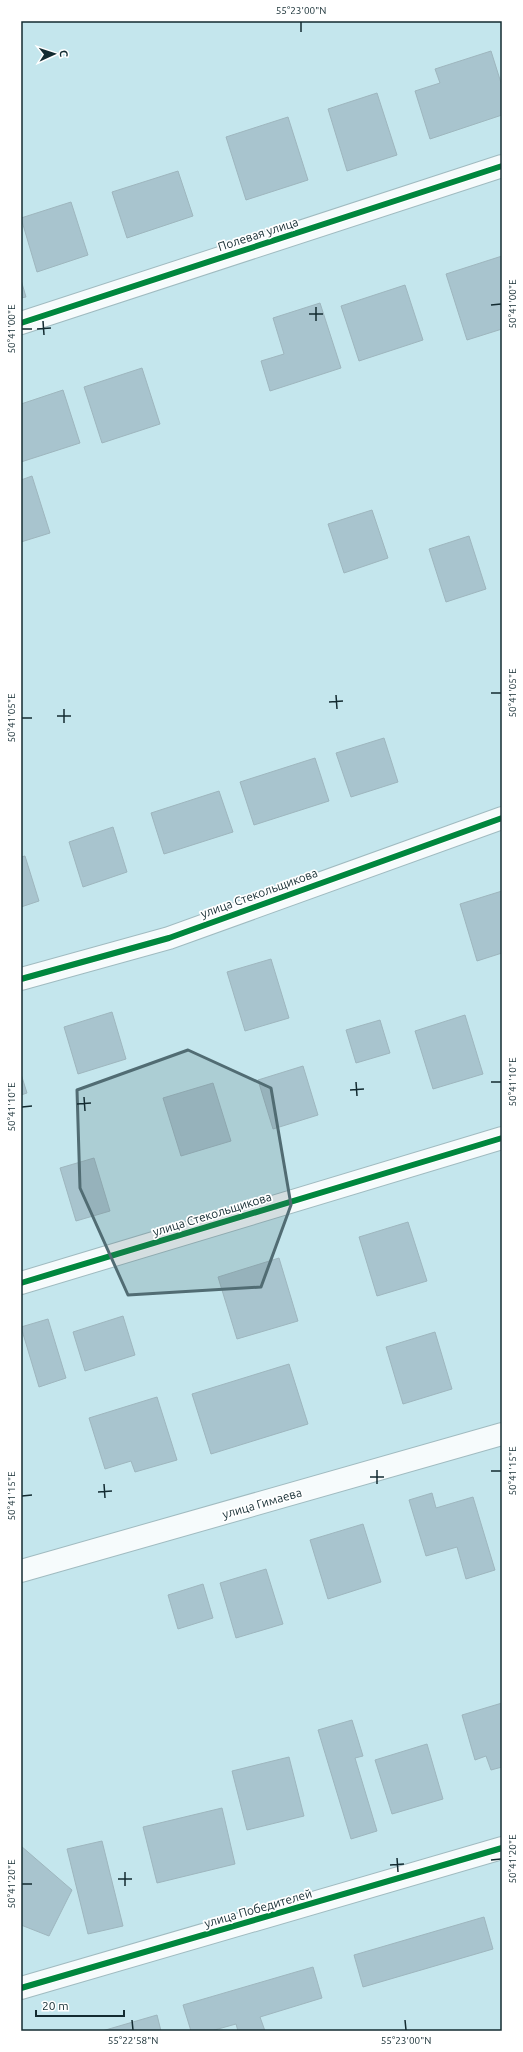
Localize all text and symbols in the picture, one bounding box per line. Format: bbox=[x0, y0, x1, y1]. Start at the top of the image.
text: 55°23'00"N bbox=[276, 5, 326, 16]
north arrow bbox=[34, 34, 74, 74]
text: С bbox=[58, 50, 70, 57]
street label: Полевая улица bbox=[216, 215, 300, 253]
text: 50°41'00"E bbox=[507, 279, 518, 329]
text: 50°41'00"E bbox=[6, 304, 17, 354]
text: 50°41'05"E bbox=[507, 668, 518, 718]
text: 50°41'05"E bbox=[6, 693, 17, 743]
street label: улица Стекольщикова bbox=[199, 866, 319, 920]
text: 50°41'10"E bbox=[507, 1057, 518, 1107]
text: 50°41'10"E bbox=[6, 1082, 17, 1132]
street label: улица Стекольщикова bbox=[151, 1190, 273, 1238]
text: 50°41'15"E bbox=[507, 1446, 518, 1496]
text: 50°41'15"E bbox=[6, 1471, 17, 1521]
street label: улица Гимаева bbox=[221, 1485, 303, 1521]
text: 50°41'20"E bbox=[507, 1834, 518, 1884]
text: 50°41'20"E bbox=[6, 1859, 17, 1909]
street label: улица Победителей bbox=[203, 1886, 313, 1930]
scale bar bbox=[36, 1992, 124, 2018]
text: 20 m bbox=[42, 1999, 69, 2012]
text: 55°22'58"N bbox=[108, 2035, 158, 2046]
text: 55°23'00"N bbox=[381, 2035, 431, 2046]

